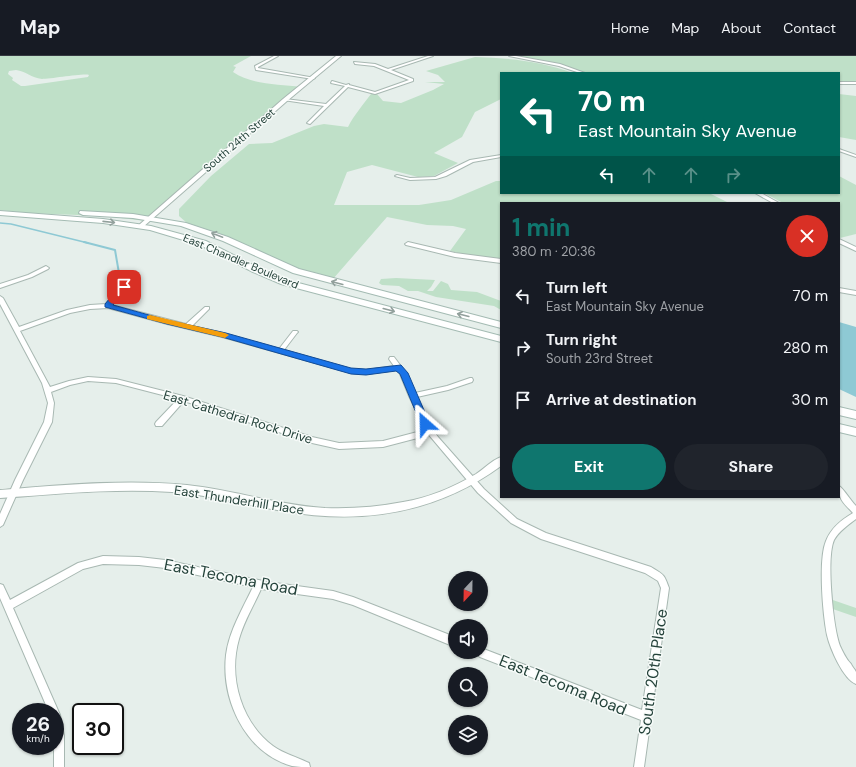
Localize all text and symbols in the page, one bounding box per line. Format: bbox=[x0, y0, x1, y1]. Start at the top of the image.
text: Map bbox=[20, 15, 60, 40]
text: Home bbox=[611, 19, 649, 37]
text: Map bbox=[671, 19, 699, 37]
text: About bbox=[721, 19, 761, 37]
text: Contact bbox=[783, 19, 836, 37]
text: 70 m bbox=[578, 83, 646, 120]
icon: left bbox=[512, 88, 564, 140]
street label: South 24th Street bbox=[200, 105, 278, 175]
text: East Mountain Sky Avenue bbox=[578, 119, 797, 143]
icon: left bbox=[596, 164, 618, 186]
icon: ahead bbox=[638, 164, 660, 186]
icon: ahead bbox=[680, 164, 702, 186]
icon: right bbox=[722, 164, 744, 186]
text: 1 min bbox=[512, 212, 570, 243]
button: close bbox=[786, 215, 828, 257]
one-way arrow bbox=[102, 218, 115, 226]
street label: East Chandler Boulevard bbox=[181, 230, 301, 292]
one-way arrow bbox=[211, 231, 223, 239]
text: 380 m · 20:36 bbox=[512, 243, 596, 260]
pin bbox=[107, 270, 141, 304]
icon: arrive bbox=[113, 276, 135, 298]
text: Turn left bbox=[546, 278, 607, 298]
one-way arrow bbox=[331, 279, 344, 286]
icon: left bbox=[512, 285, 534, 307]
text: 70 m bbox=[793, 286, 828, 306]
text: East Mountain Sky Avenue bbox=[546, 298, 704, 315]
one-way arrow bbox=[382, 307, 395, 314]
one-way arrow bbox=[457, 311, 470, 319]
text: Turn right bbox=[546, 330, 617, 350]
icon: right bbox=[512, 337, 534, 359]
text: 280 m bbox=[783, 338, 828, 358]
text: South 23rd Street bbox=[546, 350, 653, 367]
street label: East Cathedral Rock Drive bbox=[161, 386, 315, 448]
icon: arrive bbox=[512, 389, 534, 411]
text: Arrive at destination bbox=[546, 390, 697, 410]
text: 30 m bbox=[792, 390, 828, 410]
position arrow bbox=[404, 403, 446, 445]
button: Exit bbox=[512, 444, 666, 490]
button: Share bbox=[674, 444, 828, 490]
street label: East Thunderhill Place bbox=[173, 481, 305, 519]
street label: East Tecoma Road bbox=[162, 554, 300, 600]
north arrow bbox=[448, 571, 488, 611]
map controls bbox=[448, 571, 488, 755]
street label: South 20th Place bbox=[634, 608, 672, 736]
button: sound bbox=[448, 619, 488, 659]
street label: East Tecoma Road bbox=[496, 650, 630, 720]
button: search bbox=[448, 667, 488, 707]
speed limit sign: 30 bbox=[72, 703, 124, 755]
text: 26 bbox=[26, 711, 50, 737]
button: layers bbox=[448, 715, 488, 755]
text: km/h bbox=[26, 732, 50, 745]

